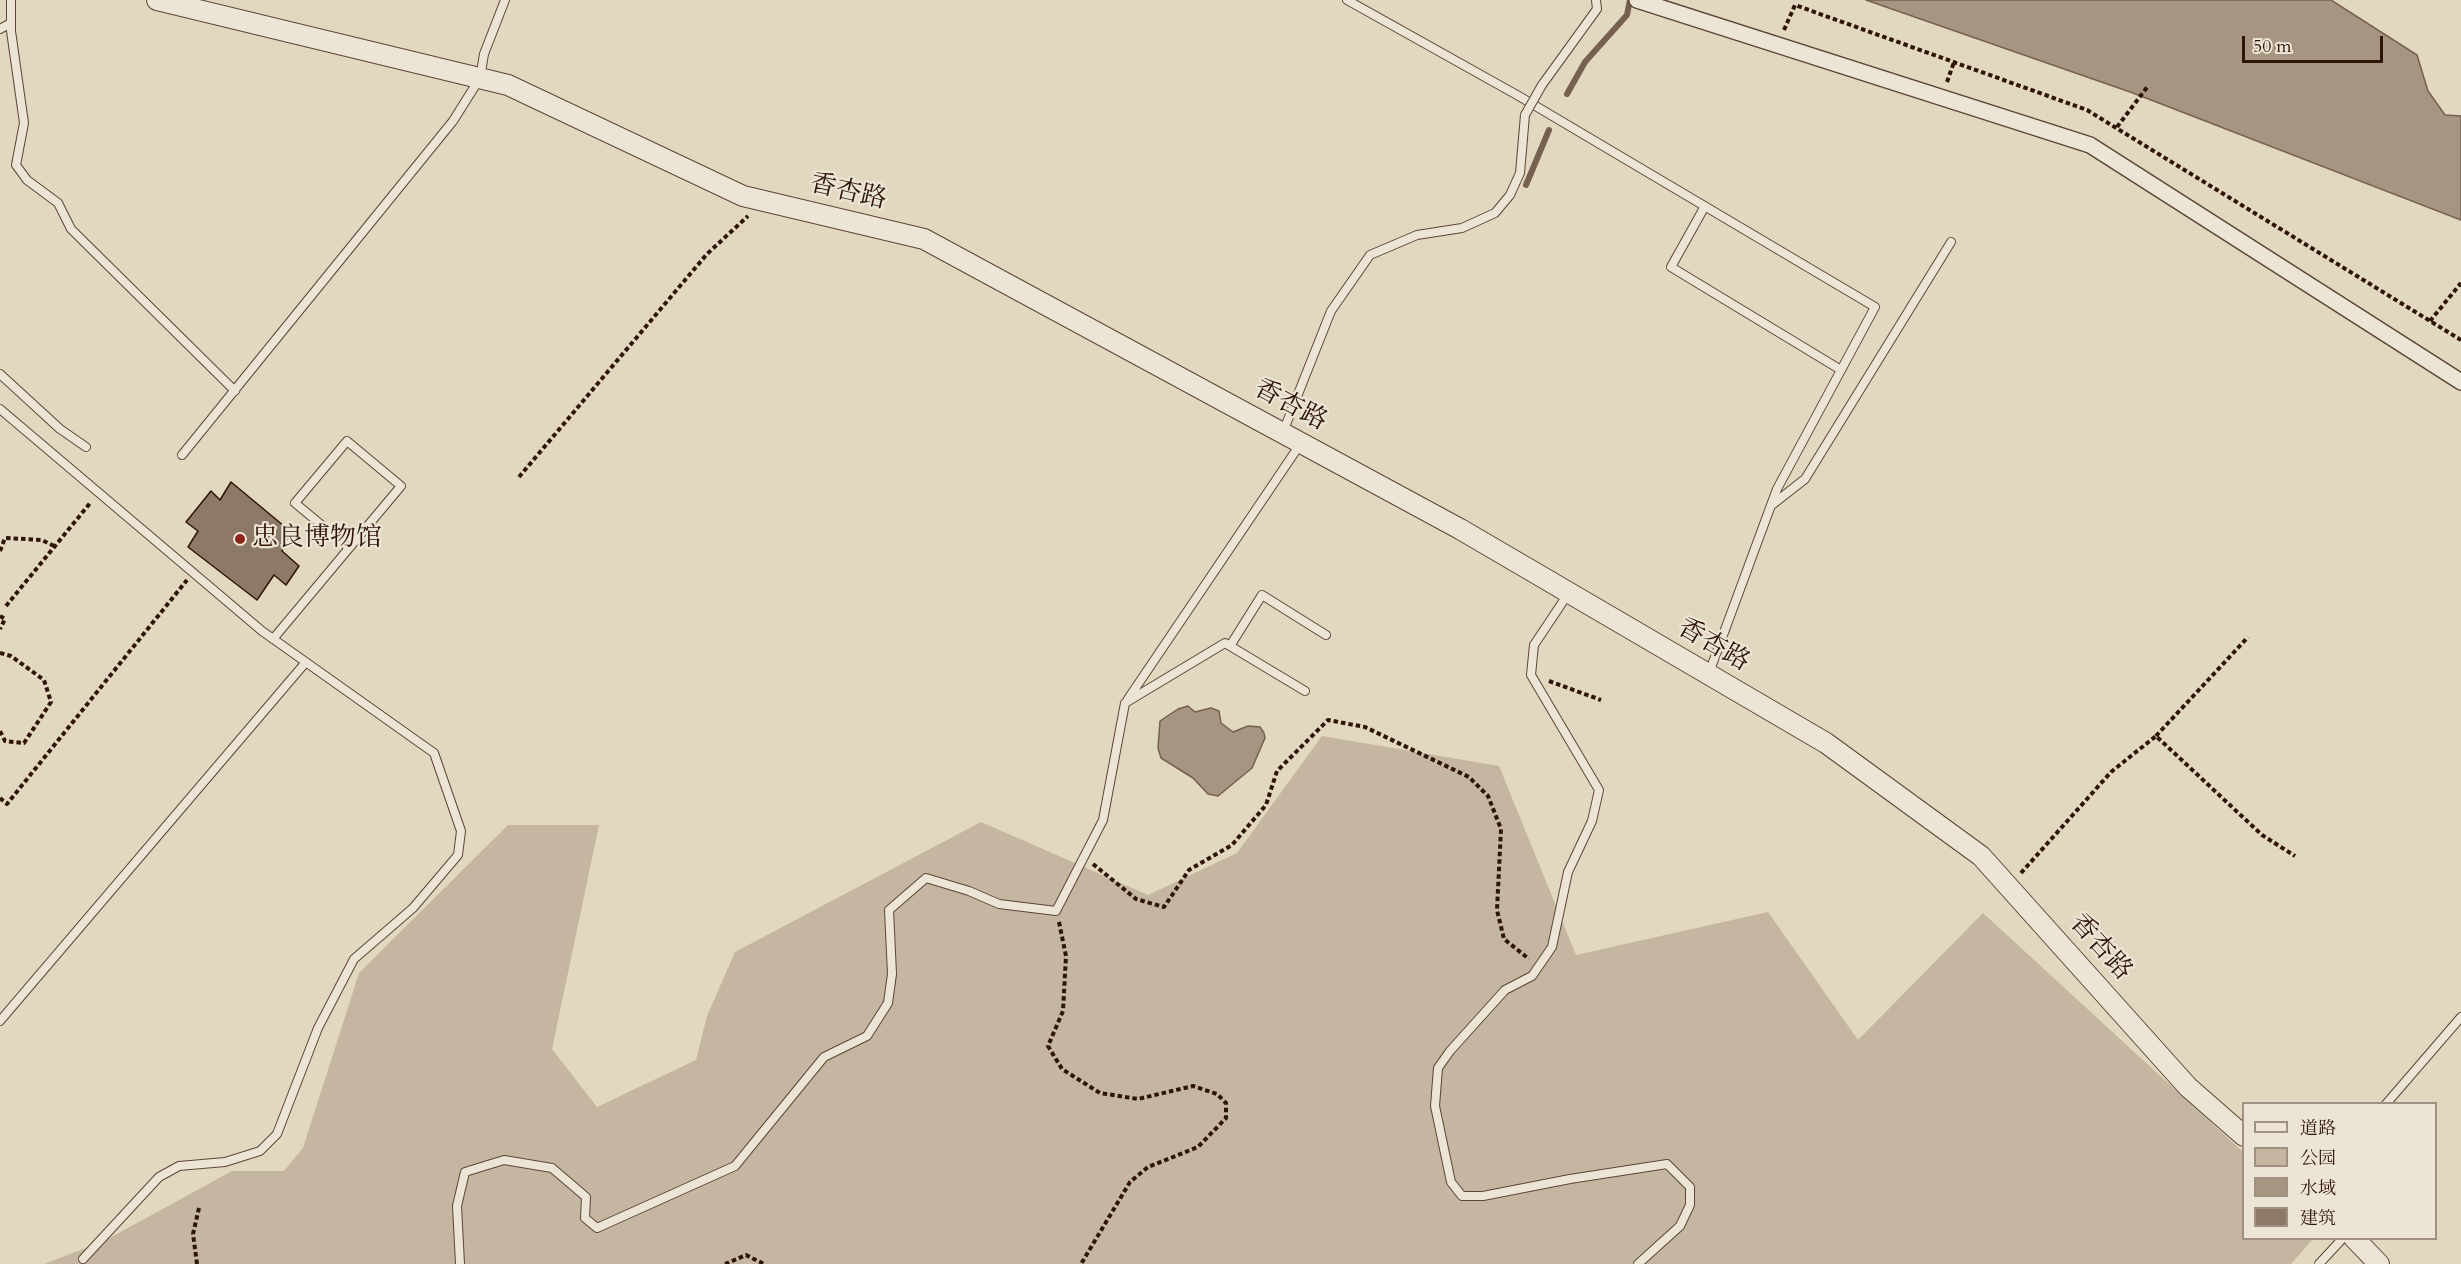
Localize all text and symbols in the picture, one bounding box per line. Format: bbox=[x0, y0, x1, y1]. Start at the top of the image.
scale bar bbox=[2245, 24, 2386, 62]
text: 50 m bbox=[2253, 34, 2292, 59]
street label: 香杏路 bbox=[806, 169, 890, 217]
street label: 香杏路 bbox=[1248, 374, 1332, 438]
place label: 忠良博物馆 bbox=[252, 523, 382, 555]
marker: 忠良博物馆 bbox=[233, 532, 247, 546]
street label: 香杏路 bbox=[1671, 613, 1755, 679]
street label: 香杏路 bbox=[2062, 909, 2138, 987]
legend bbox=[2242, 1102, 2437, 1240]
text: 道路 bbox=[2300, 1116, 2336, 1141]
text: 公园 bbox=[2300, 1146, 2336, 1171]
text: 水域 bbox=[2300, 1176, 2336, 1201]
text: 建筑 bbox=[2300, 1206, 2336, 1231]

